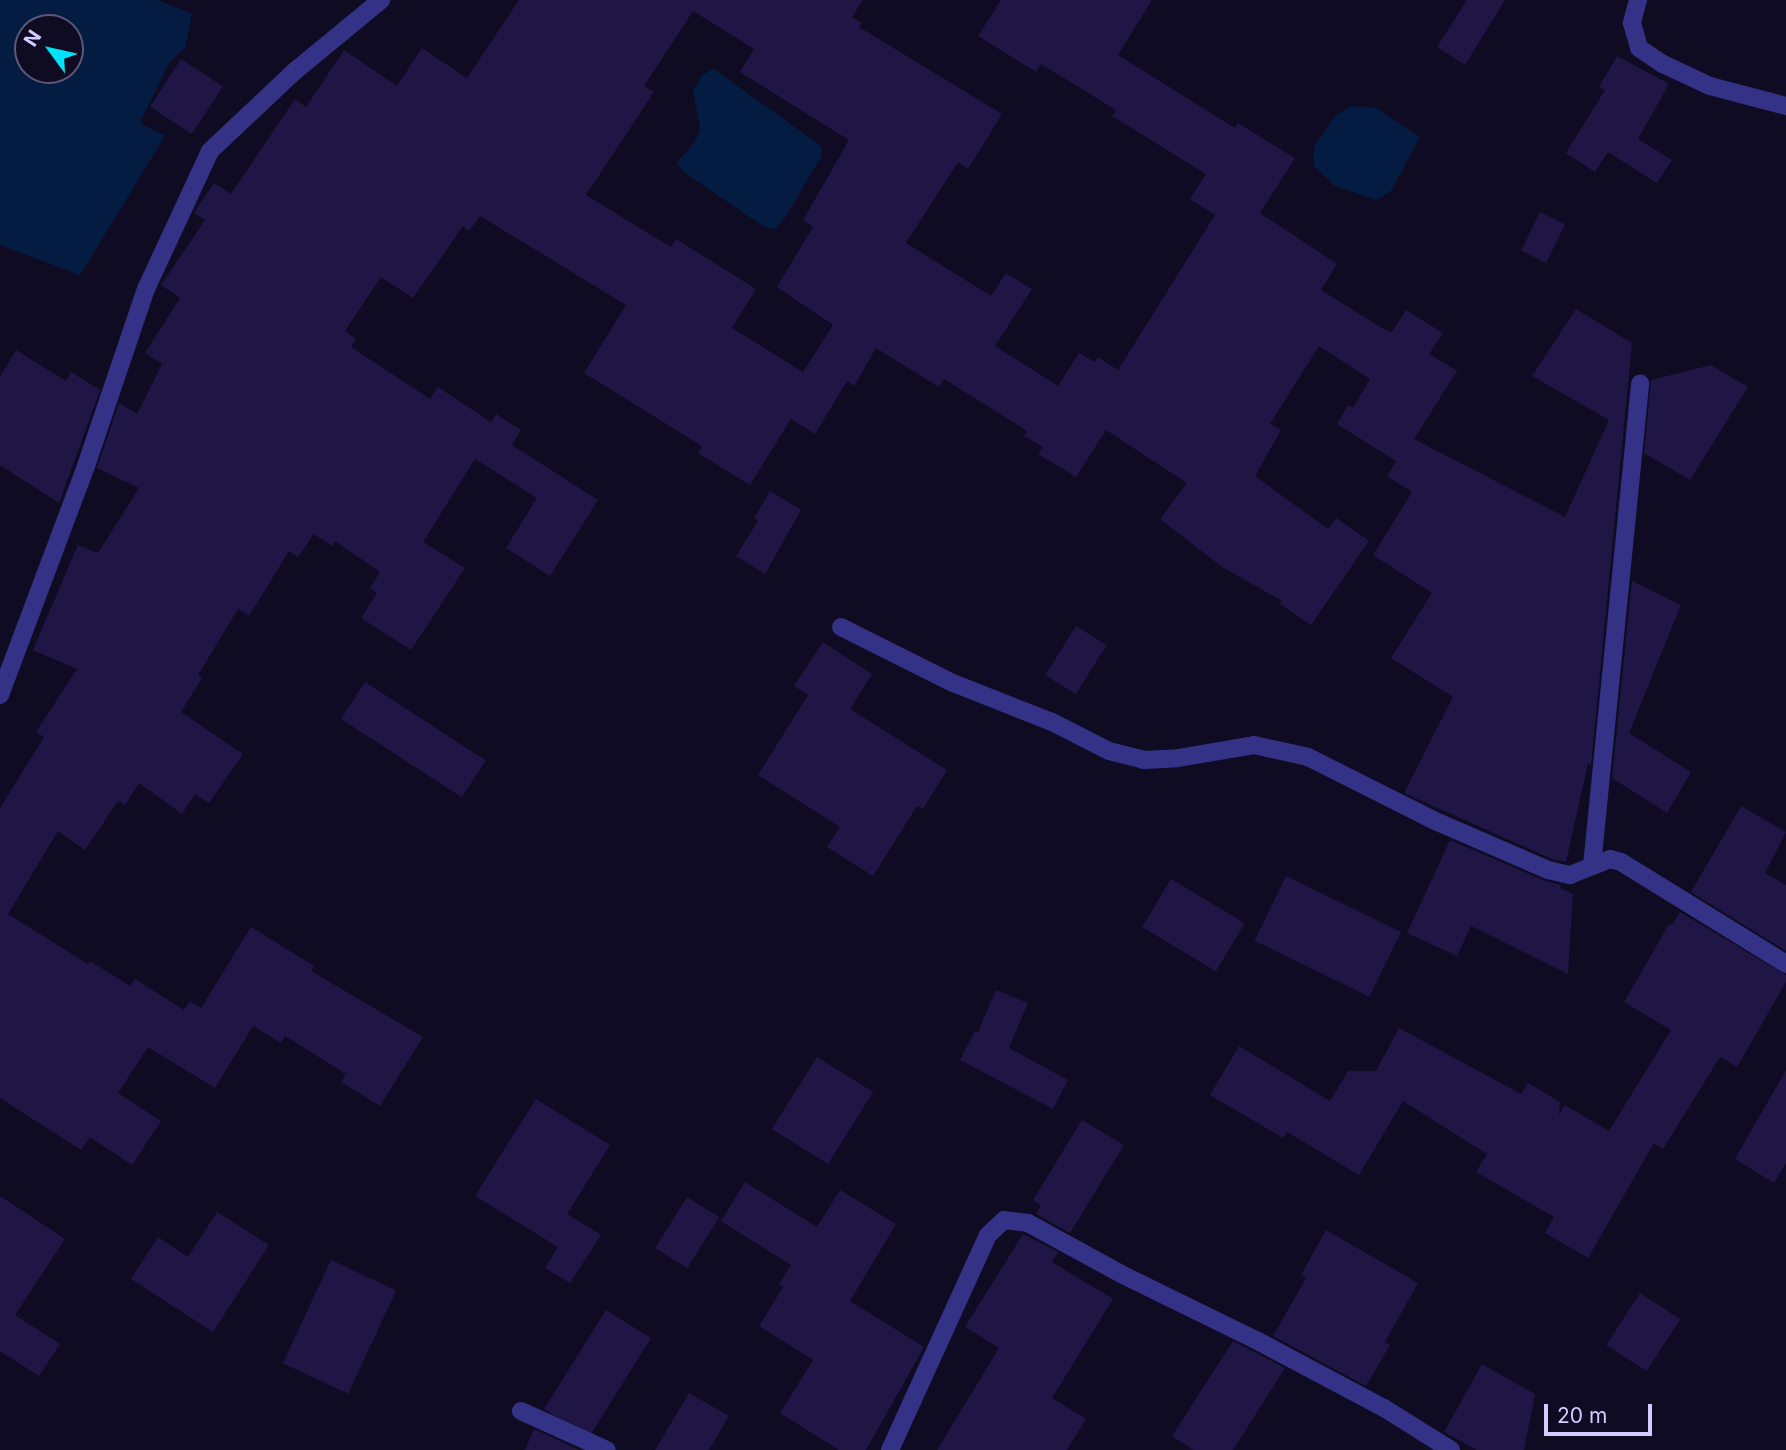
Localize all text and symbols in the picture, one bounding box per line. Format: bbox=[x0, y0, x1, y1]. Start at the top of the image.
north arrow bbox=[14, 14, 84, 84]
text: N bbox=[19, 26, 46, 51]
scale bar bbox=[1548, 1390, 1656, 1434]
text: 20 m bbox=[1557, 1403, 1607, 1428]

